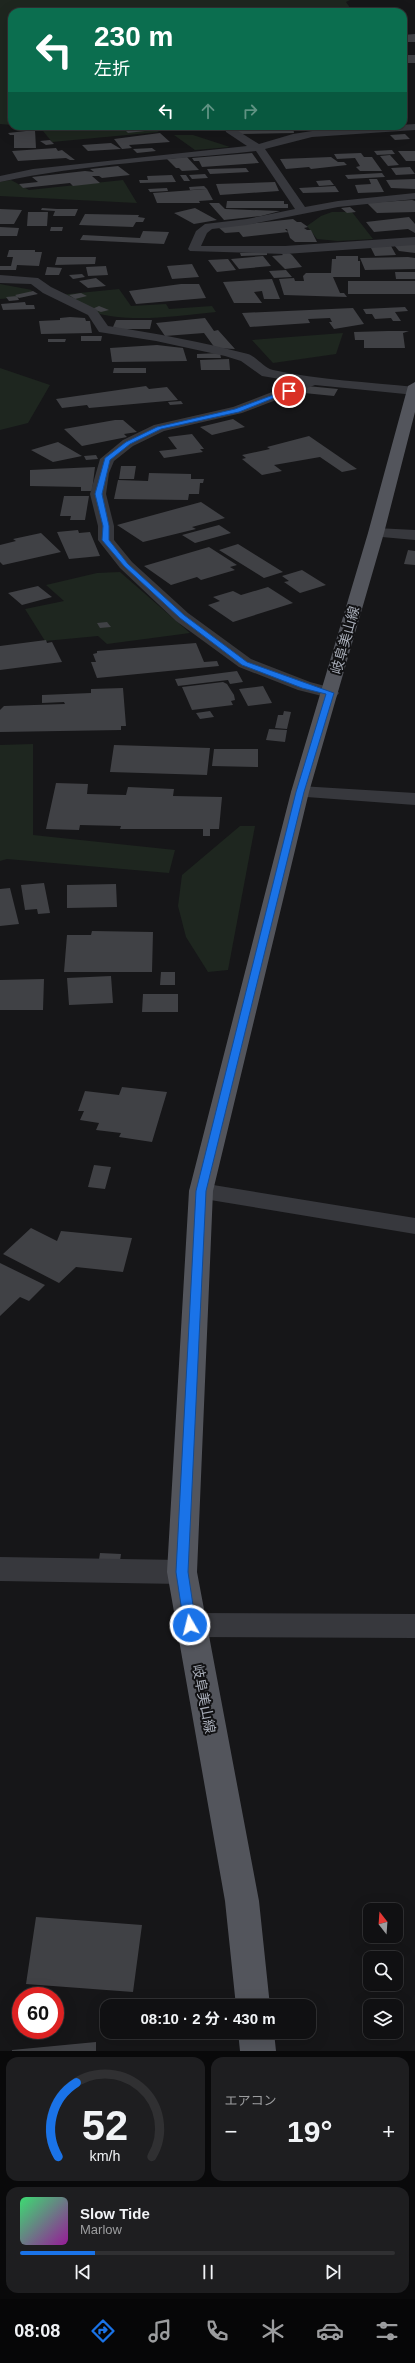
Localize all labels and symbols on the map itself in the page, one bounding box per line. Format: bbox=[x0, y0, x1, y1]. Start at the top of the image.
pin bbox=[272, 374, 306, 408]
street label: 岐阜美山線 bbox=[328, 604, 362, 676]
position arrow bbox=[169, 1604, 211, 1646]
street label: 岐阜美山線 bbox=[189, 1663, 219, 1735]
north arrow bbox=[363, 1903, 403, 1943]
speed limit sign: 60 bbox=[12, 1987, 64, 2039]

